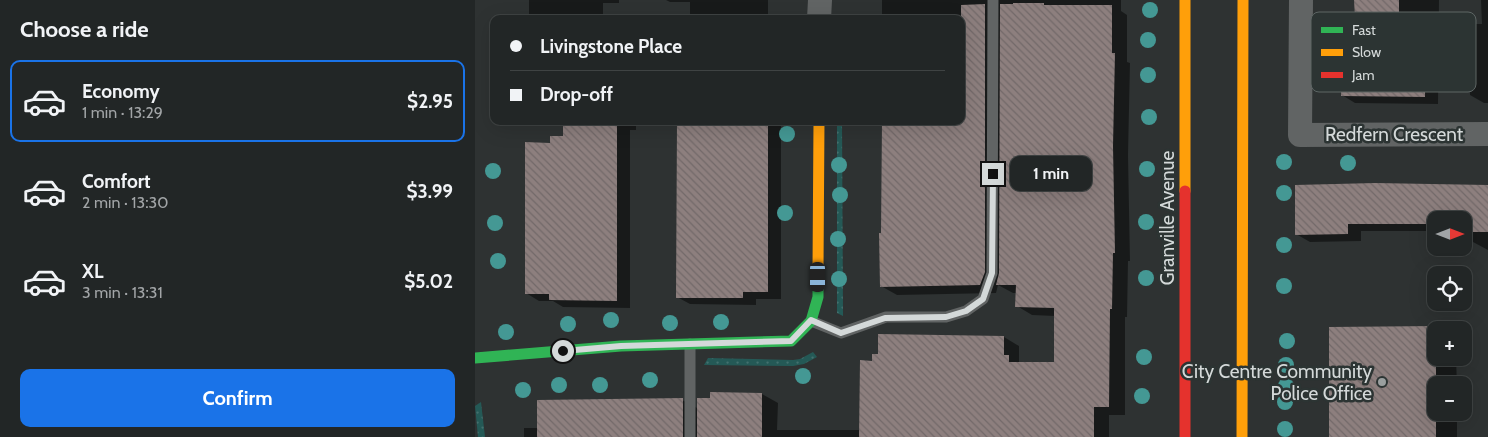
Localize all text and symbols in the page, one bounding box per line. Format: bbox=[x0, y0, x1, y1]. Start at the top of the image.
legend bbox=[1311, 12, 1476, 92]
text: Choose a ride bbox=[20, 16, 149, 43]
text: Fast bbox=[1352, 21, 1376, 39]
text: Livingstone Place bbox=[540, 35, 682, 58]
text: Slow bbox=[1352, 43, 1381, 61]
text: Jam bbox=[1351, 66, 1374, 84]
icon: car bbox=[22, 79, 67, 124]
text: Economy bbox=[82, 80, 160, 103]
text: Drop-off bbox=[540, 83, 613, 106]
text: $2.95 bbox=[407, 90, 453, 113]
text: 1 min · 13:29 bbox=[82, 103, 163, 122]
street label: Redfern Crescent bbox=[1325, 123, 1464, 146]
street label: Granville Avenue bbox=[1156, 150, 1179, 285]
callout: 1 min bbox=[1011, 156, 1093, 192]
route end bbox=[982, 163, 1004, 185]
text: 1 min bbox=[1033, 164, 1069, 183]
icon: car bbox=[22, 169, 67, 214]
text: Comfort bbox=[82, 170, 151, 193]
text: $3.99 bbox=[406, 180, 453, 203]
text: 2 min · 13:30 bbox=[82, 193, 168, 212]
north arrow bbox=[1427, 211, 1473, 256]
map controls bbox=[1427, 211, 1472, 421]
icon: car bbox=[22, 259, 67, 304]
text: XL bbox=[82, 260, 103, 283]
car bbox=[810, 262, 825, 292]
button: locate bbox=[1427, 266, 1472, 311]
text: $5.02 bbox=[404, 270, 453, 293]
text: 3 min · 13:31 bbox=[82, 283, 163, 302]
button: + bbox=[1427, 321, 1472, 366]
route start bbox=[552, 340, 574, 362]
place label: City Centre Community Police Office bbox=[1182, 360, 1372, 405]
button: Confirm bbox=[20, 369, 455, 427]
marker: City Centre Community Police Office bbox=[1376, 376, 1388, 388]
button: − bbox=[1427, 376, 1472, 421]

